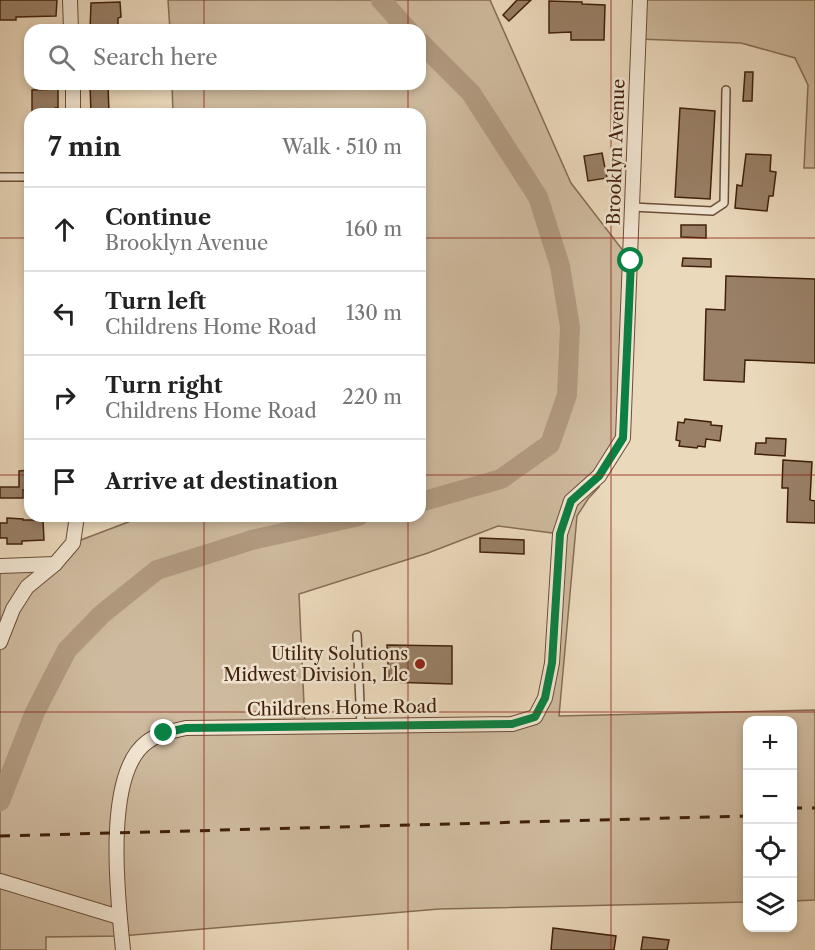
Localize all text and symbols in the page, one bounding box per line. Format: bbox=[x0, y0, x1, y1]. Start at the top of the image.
search box bbox=[24, 24, 426, 90]
icon: search bbox=[45, 41, 78, 74]
text: Search here bbox=[93, 44, 218, 71]
street label: Brooklyn Avenue bbox=[602, 78, 630, 226]
text: 7 min bbox=[48, 131, 121, 163]
text: Walk · 510 m bbox=[282, 135, 402, 159]
text: Continue bbox=[105, 204, 211, 231]
icon: ahead bbox=[48, 213, 81, 246]
text: 160 m bbox=[345, 217, 402, 241]
text: Brooklyn Avenue bbox=[105, 231, 268, 255]
route start bbox=[617, 247, 643, 273]
text: Turn left bbox=[105, 288, 206, 315]
icon: left bbox=[48, 297, 81, 330]
text: 130 m bbox=[346, 301, 402, 325]
text: Childrens Home Road bbox=[105, 315, 317, 339]
text: Turn right bbox=[105, 372, 223, 399]
icon: right bbox=[48, 381, 81, 414]
text: 220 m bbox=[342, 385, 402, 409]
text: Childrens Home Road bbox=[105, 399, 317, 423]
icon: arrive bbox=[48, 465, 81, 498]
text: Arrive at destination bbox=[105, 468, 338, 495]
place label: Utility Solutions Midwest Division, Llc bbox=[223, 643, 408, 686]
marker: Utility Solutions Midwest Division, Llc bbox=[413, 657, 427, 671]
street label: Childrens Home Road bbox=[247, 695, 437, 721]
map controls bbox=[743, 716, 797, 932]
button: + bbox=[743, 716, 797, 770]
route end bbox=[150, 719, 176, 745]
button: − bbox=[743, 770, 797, 824]
button: locate bbox=[743, 824, 797, 878]
button: layers bbox=[743, 878, 797, 932]

